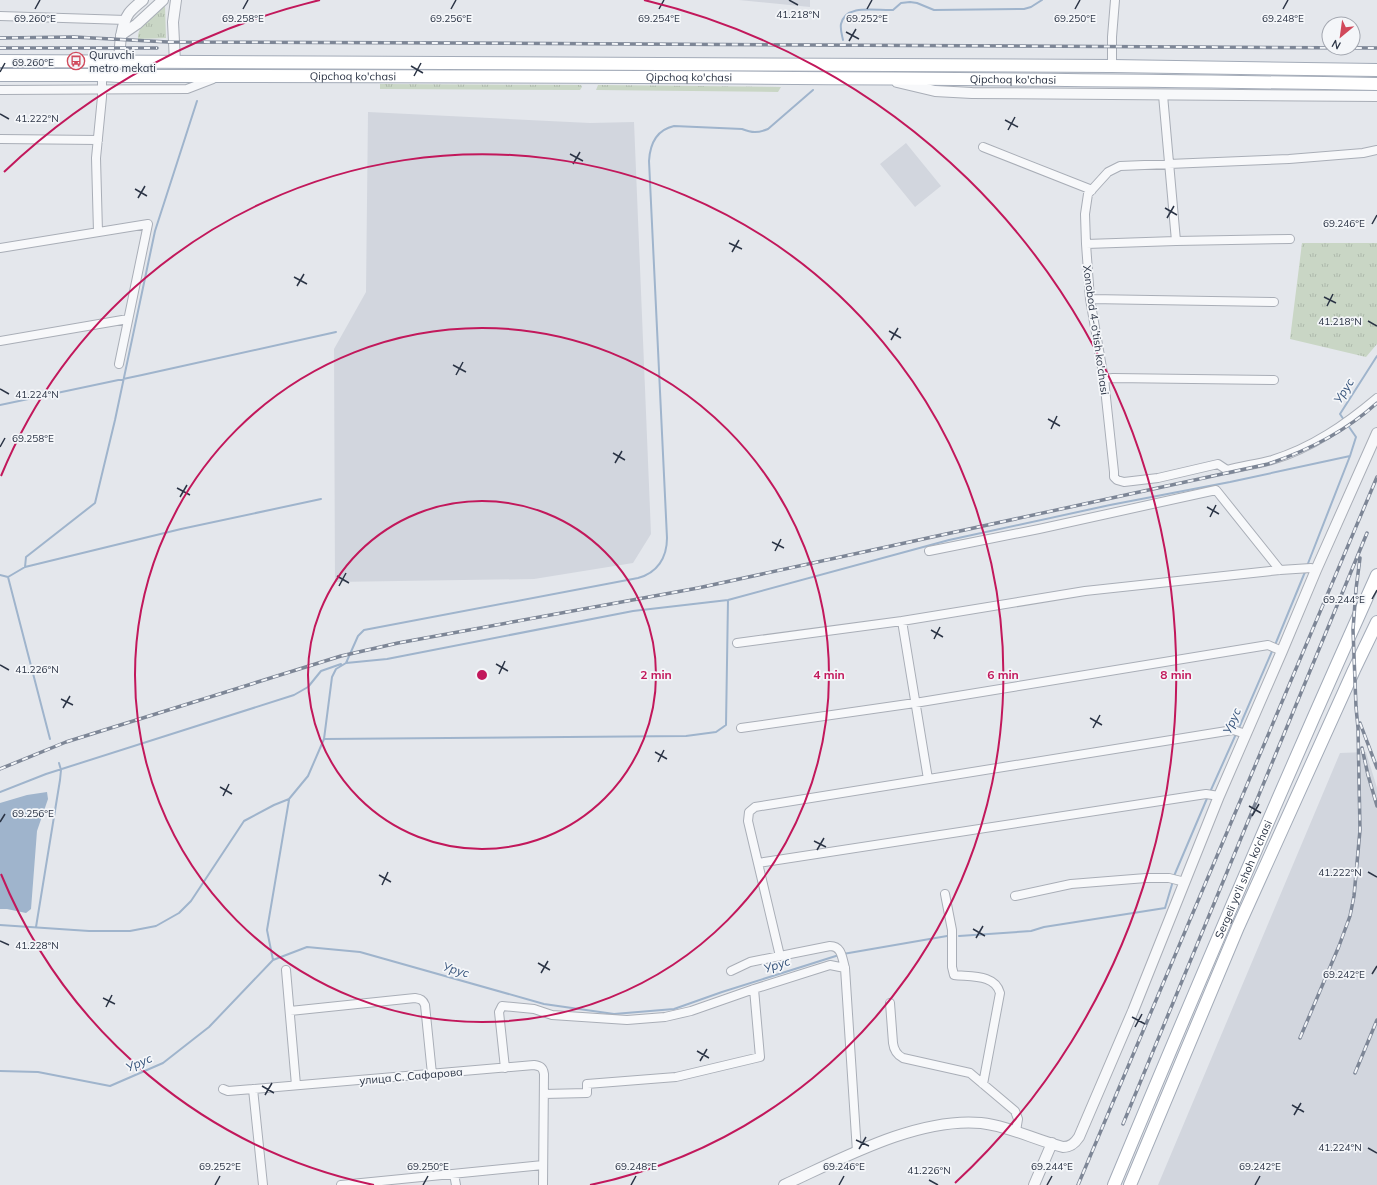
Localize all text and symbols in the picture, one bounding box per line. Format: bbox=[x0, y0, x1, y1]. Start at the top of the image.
text: 41.218°N bbox=[776, 8, 820, 21]
text: 69.260°E bbox=[14, 12, 56, 25]
text: 69.258°E bbox=[222, 12, 264, 25]
text: 69.256°E bbox=[430, 12, 472, 25]
text: 69.254°E bbox=[638, 12, 680, 25]
text: 69.252°E bbox=[846, 12, 888, 25]
text: 69.250°E bbox=[1054, 12, 1096, 25]
text: 69.248°E bbox=[1262, 12, 1304, 25]
north arrow bbox=[1321, 16, 1361, 56]
text: N bbox=[1329, 37, 1343, 53]
place label: Quruvchi metro mekati bbox=[89, 48, 156, 75]
bus stop icon: Quruvchi metro mekati bbox=[66, 51, 86, 71]
text: 69.260°E bbox=[12, 56, 54, 69]
street label: Qipchoq ko'chasi bbox=[310, 69, 396, 83]
street label: Qipchoq ko'chasi bbox=[646, 70, 732, 84]
street label: Qipchoq ko'chasi bbox=[970, 72, 1056, 87]
text: 41.222°N bbox=[15, 112, 59, 125]
text: 69.246°E bbox=[1323, 217, 1365, 230]
street label: Xonobod 4-o'tish ko'chasi bbox=[1080, 264, 1112, 396]
text: 41.218°N bbox=[1318, 315, 1362, 328]
water label: Урус bbox=[1330, 375, 1357, 406]
text: 41.224°N bbox=[15, 388, 59, 401]
text: 69.258°E bbox=[12, 432, 54, 445]
text: 69.244°E bbox=[1323, 593, 1365, 606]
text: 41.226°N bbox=[15, 663, 59, 676]
text: 2 min bbox=[640, 667, 672, 682]
text: 4 min bbox=[813, 667, 845, 682]
text: 6 min bbox=[987, 667, 1019, 682]
text: 8 min bbox=[1160, 667, 1192, 682]
centre of rings bbox=[475, 668, 489, 682]
water label: Урус bbox=[1219, 705, 1244, 736]
text: 69.256°E bbox=[12, 807, 54, 820]
street label: Sergeli yo‘li shoh ko‘chasi bbox=[1212, 818, 1275, 941]
text: 41.222°N bbox=[1318, 866, 1362, 879]
text: 41.228°N bbox=[15, 939, 59, 952]
water label: Урус bbox=[762, 953, 792, 976]
water label: Урус bbox=[441, 959, 471, 980]
text: 69.242°E bbox=[1323, 968, 1365, 981]
water label: Урус bbox=[123, 1050, 154, 1075]
street label: улица С. Сафарова bbox=[359, 1065, 463, 1087]
text: 41.224°N bbox=[1318, 1141, 1362, 1154]
text: 69.252°E bbox=[199, 1160, 241, 1173]
text: 69.250°E bbox=[407, 1160, 449, 1173]
text: 69.248°E bbox=[615, 1160, 657, 1173]
text: 69.246°E bbox=[823, 1160, 865, 1173]
text: 69.244°E bbox=[1031, 1160, 1073, 1173]
text: 69.242°E bbox=[1239, 1160, 1281, 1173]
text: 41.226°N bbox=[907, 1164, 951, 1177]

